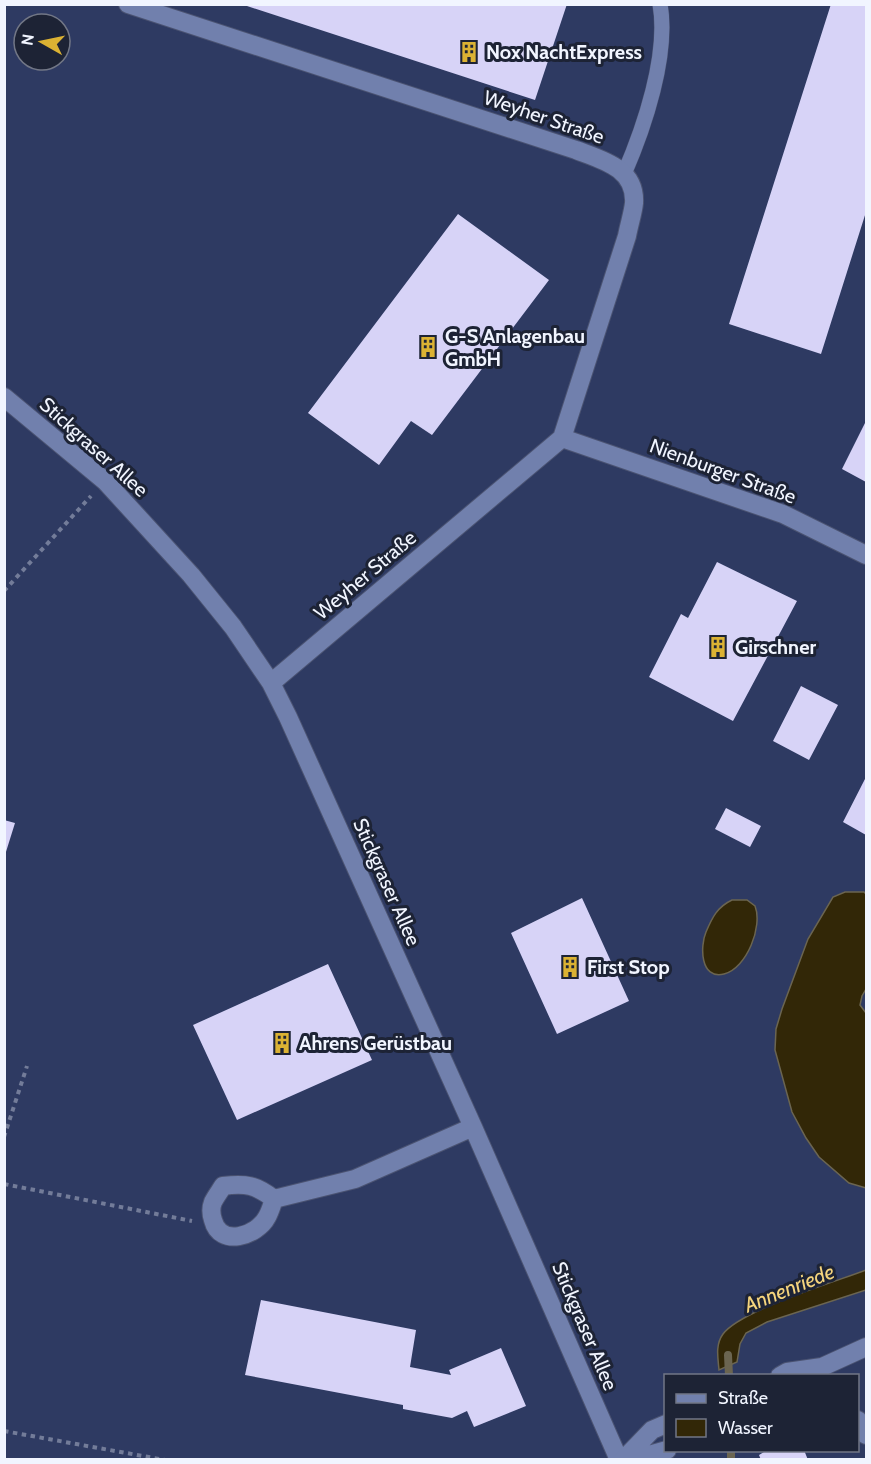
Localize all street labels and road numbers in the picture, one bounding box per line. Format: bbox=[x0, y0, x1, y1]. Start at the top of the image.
street label: Weyher Straße bbox=[481, 85, 607, 149]
street label: Stickgraser Allee bbox=[35, 392, 153, 502]
street label: Nienburger Straße bbox=[647, 433, 799, 509]
street label: Weyher Straße bbox=[309, 525, 421, 625]
street label: Stickgraser Allee bbox=[348, 814, 426, 950]
street label: Stickgraser Allee bbox=[547, 1258, 623, 1394]

